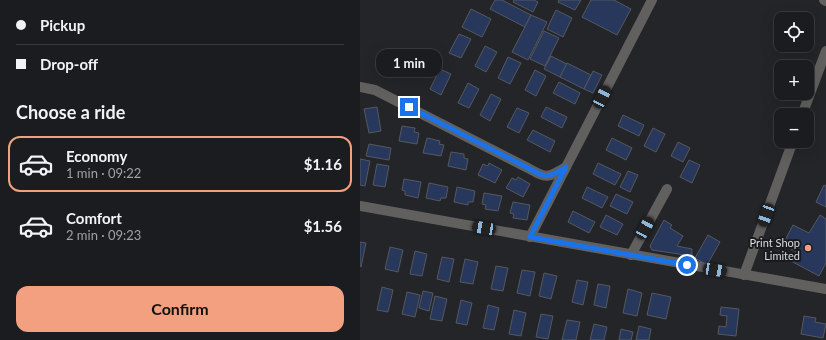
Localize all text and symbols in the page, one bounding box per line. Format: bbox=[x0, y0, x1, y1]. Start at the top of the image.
map controls bbox=[774, 12, 814, 148]
button: locate bbox=[774, 12, 814, 52]
text: Pickup bbox=[40, 16, 85, 34]
callout: 1 min bbox=[376, 49, 442, 77]
text: Drop-off bbox=[40, 55, 98, 73]
text: 1 min bbox=[393, 55, 425, 71]
button: + bbox=[774, 60, 814, 100]
car bbox=[591, 84, 613, 110]
route end bbox=[400, 98, 418, 116]
text: Choose a ride bbox=[16, 101, 125, 123]
button: − bbox=[774, 108, 814, 148]
icon: car bbox=[18, 146, 54, 182]
text: Economy bbox=[66, 147, 127, 165]
text: $1.16 bbox=[304, 155, 342, 173]
text: 1 min · 09:22 bbox=[66, 165, 141, 181]
car bbox=[756, 202, 776, 228]
icon: car bbox=[18, 208, 54, 244]
text: Comfort bbox=[66, 209, 122, 227]
car bbox=[634, 215, 656, 241]
text: $1.56 bbox=[304, 217, 342, 235]
car bbox=[471, 220, 497, 236]
text: 2 min · 09:23 bbox=[66, 227, 141, 243]
place label: Print Shop Limited bbox=[750, 236, 800, 262]
marker: Print Shop Limited bbox=[803, 243, 813, 253]
route start bbox=[678, 256, 696, 274]
car bbox=[702, 262, 728, 278]
button: Confirm bbox=[16, 286, 344, 332]

